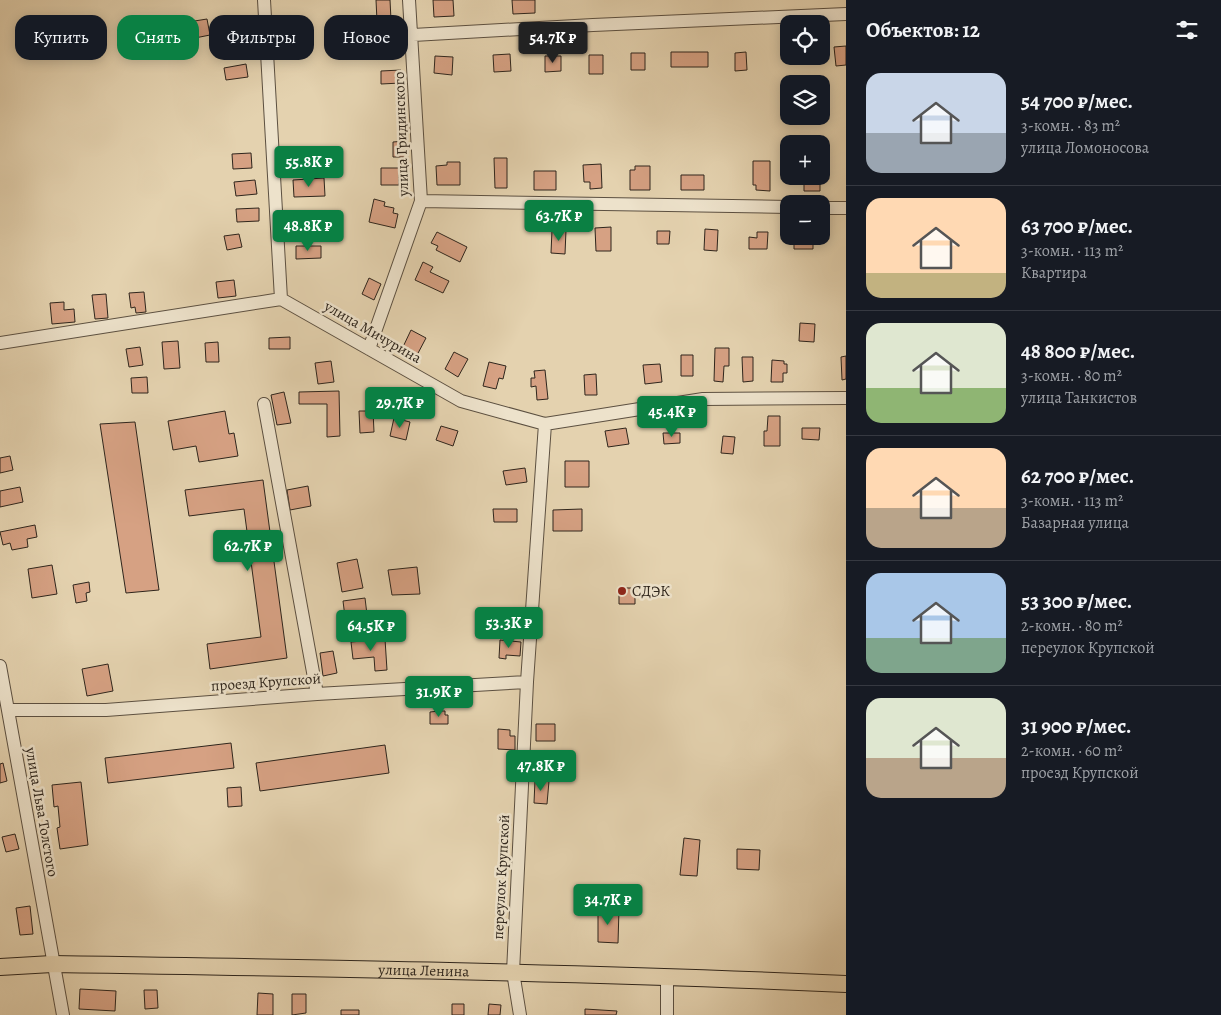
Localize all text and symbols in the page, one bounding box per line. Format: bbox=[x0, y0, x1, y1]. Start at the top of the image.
chip: Купить bbox=[15, 15, 107, 60]
chip: Снять bbox=[117, 15, 199, 60]
chip: Фильтры bbox=[209, 15, 314, 60]
chip: Новое bbox=[324, 15, 408, 60]
map controls bbox=[780, 15, 830, 245]
button: locate bbox=[780, 15, 830, 65]
text: Объектов: 12 bbox=[866, 16, 980, 44]
icon: filters bbox=[1173, 16, 1201, 44]
pin: 54.7K ₽ bbox=[507, 22, 599, 64]
text: 54.7K ₽ bbox=[529, 27, 577, 49]
street label: улица Гридинского bbox=[389, 71, 413, 198]
button: layers bbox=[780, 75, 830, 125]
text: 54 700 ₽/мес. bbox=[1021, 87, 1133, 115]
icon: home bbox=[906, 93, 966, 153]
text: 3-комн. · 83 m² bbox=[1021, 115, 1120, 137]
button: + bbox=[780, 135, 830, 185]
text: улица Ломоносова bbox=[1021, 137, 1149, 159]
pin: 55.8K ₽ bbox=[263, 146, 355, 188]
text: 55.8K ₽ bbox=[285, 151, 333, 173]
button: − bbox=[780, 195, 830, 245]
pin: 63.7K ₽ bbox=[513, 200, 605, 242]
text: 63.7K ₽ bbox=[535, 205, 583, 227]
pin: 48.8K ₽ bbox=[262, 210, 354, 252]
text: 63 700 ₽/мес. bbox=[1021, 212, 1133, 240]
text: 48.8K ₽ bbox=[284, 215, 332, 237]
icon: home bbox=[906, 218, 966, 278]
text: 3-комн. · 113 m² bbox=[1021, 240, 1123, 262]
text: Квартира bbox=[1021, 262, 1087, 284]
street label: улица Мичурина bbox=[320, 296, 425, 368]
text: 48 800 ₽/мес. bbox=[1021, 337, 1135, 365]
icon: home bbox=[906, 343, 966, 403]
text: 3-комн. · 80 m² bbox=[1021, 365, 1122, 387]
pin: 29.7K ₽ bbox=[354, 386, 446, 429]
text: улица Танкистов bbox=[1021, 387, 1137, 409]
text: 29.7K ₽ bbox=[376, 392, 424, 414]
pin: 45.4K ₽ bbox=[626, 396, 718, 438]
text: 45.4K ₽ bbox=[648, 401, 696, 423]
text: 62 700 ₽/мес. bbox=[1021, 462, 1134, 490]
icon: home bbox=[906, 468, 966, 528]
text: 3-комн. · 113 m² bbox=[1021, 490, 1123, 512]
text: Базарная улица bbox=[1021, 512, 1129, 534]
pin: 62.7K ₽ bbox=[202, 530, 294, 572]
text: 62.7K ₽ bbox=[224, 535, 272, 557]
place label: СДЭК bbox=[632, 581, 670, 601]
marker: СДЭК bbox=[616, 585, 628, 597]
text: 53 300 ₽/мес. bbox=[1021, 587, 1132, 615]
icon: home bbox=[906, 593, 966, 653]
pin: 53.3K ₽ bbox=[463, 606, 555, 649]
pin: 64.5K ₽ bbox=[325, 610, 417, 652]
text: 53.3K ₽ bbox=[486, 612, 532, 634]
text: 64.5K ₽ bbox=[347, 615, 395, 637]
text: 2-комн. · 80 m² bbox=[1021, 615, 1123, 637]
text: переулок Крупской bbox=[1021, 637, 1155, 659]
street label: проезд Крупской bbox=[210, 668, 322, 696]
pin: 31.9K ₽ bbox=[393, 676, 485, 718]
text: 31.9K ₽ bbox=[416, 681, 462, 703]
text: 31 900 ₽/мес. bbox=[1021, 712, 1132, 740]
icon: home bbox=[906, 718, 966, 778]
text: 2-комн. · 60 m² bbox=[1021, 740, 1123, 762]
street label: улица Льва Толстого bbox=[21, 745, 63, 878]
pin: 47.8K ₽ bbox=[495, 750, 587, 792]
text: 47.8K ₽ bbox=[517, 755, 565, 777]
text: проезд Крупской bbox=[1021, 762, 1139, 784]
street label: переулок Крупской bbox=[488, 814, 514, 940]
pin: 34.7K ₽ bbox=[562, 884, 654, 926]
text: 34.7K ₽ bbox=[584, 889, 632, 911]
street label: улица Ленина bbox=[377, 959, 470, 981]

